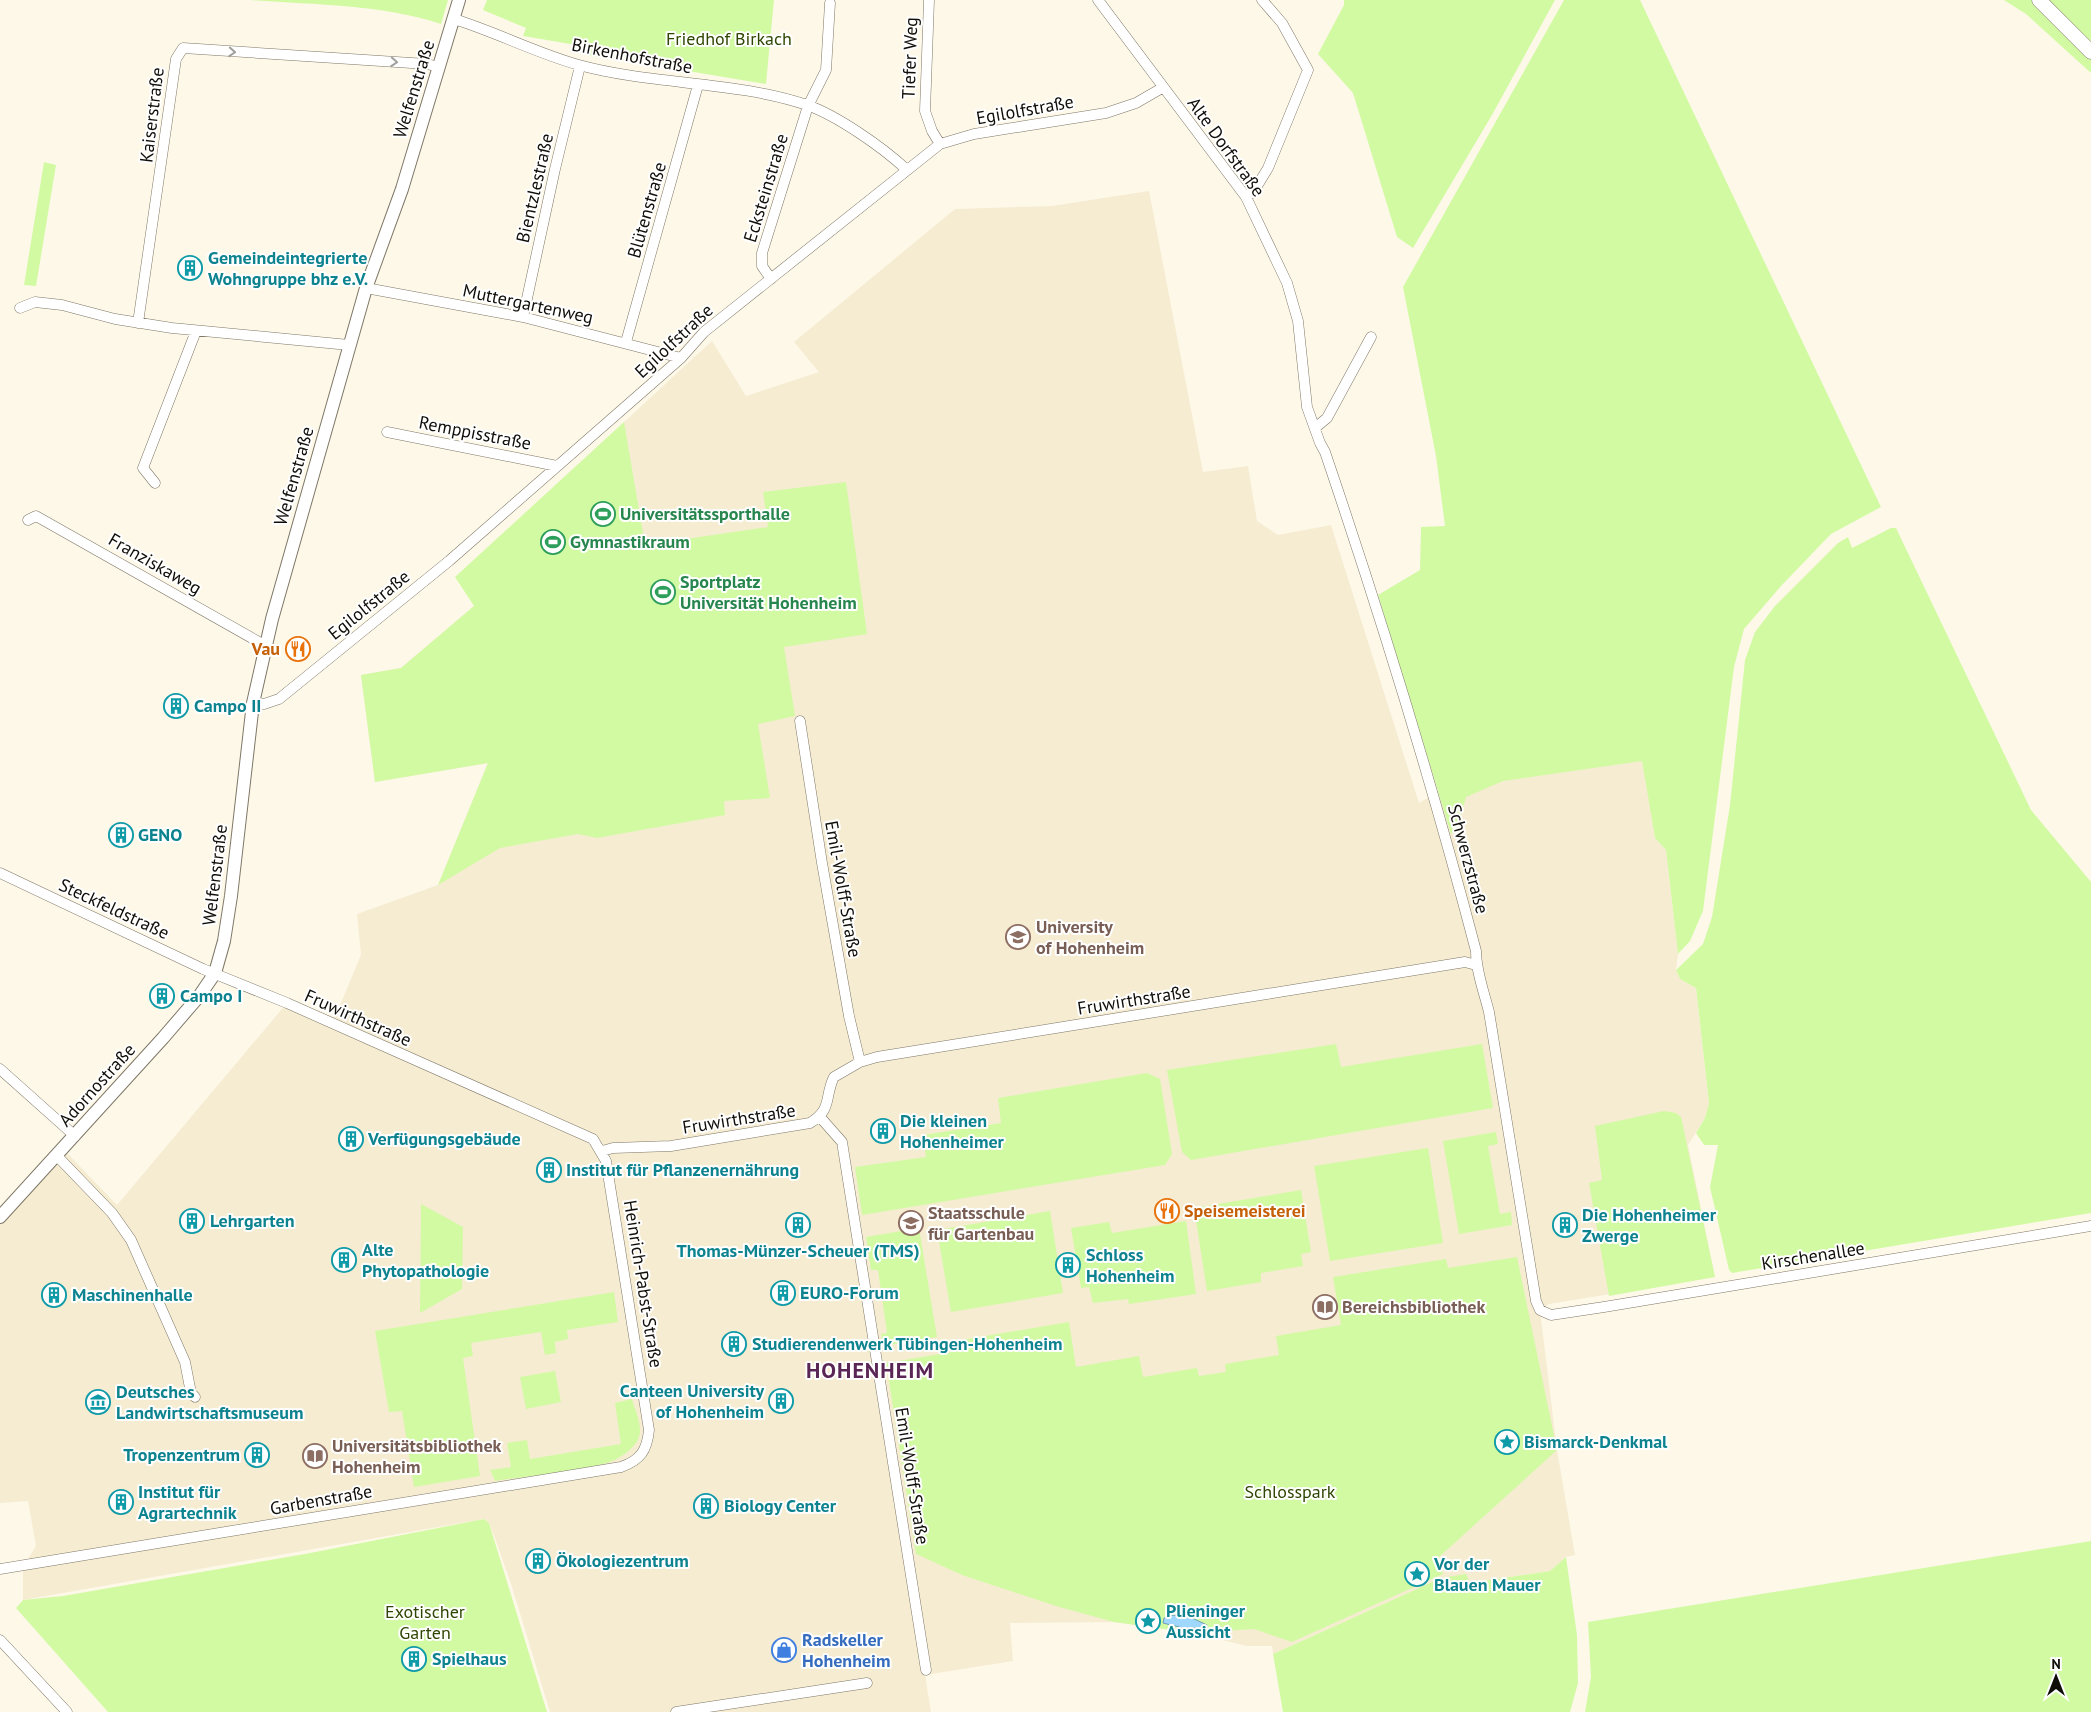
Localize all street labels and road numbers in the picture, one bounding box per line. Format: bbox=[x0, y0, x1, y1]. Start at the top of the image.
street label: Tiefer Weg bbox=[897, 17, 922, 99]
street label: Birkenhofstraße bbox=[570, 33, 694, 78]
street label: Welfenstraße bbox=[388, 37, 439, 141]
street label: Kaiserstraße bbox=[134, 66, 169, 164]
street label: Egilolfstraße bbox=[974, 90, 1075, 129]
street label: Alte Dorfstraße bbox=[1183, 92, 1270, 201]
street label: Bientzlestraße bbox=[511, 131, 558, 245]
street label: Ecksteinstraße bbox=[738, 131, 793, 245]
street label: Blütenstraße bbox=[622, 159, 671, 261]
street label: Muttergartenweg bbox=[461, 278, 596, 329]
street label: Egilolfstraße bbox=[630, 299, 718, 383]
street label: Remppisstraße bbox=[417, 410, 533, 455]
street label: Welfenstraße bbox=[268, 424, 319, 528]
street label: Franziskaweg bbox=[105, 528, 206, 599]
street label: Egilolfstraße bbox=[323, 565, 414, 645]
street label: Schwerzstraße bbox=[1443, 802, 1494, 916]
street label: Emil-Wolff-Straße bbox=[820, 819, 867, 959]
street label: Welfenstraße bbox=[197, 823, 232, 927]
street label: Steckfeldstraße bbox=[55, 873, 173, 944]
street label: Fruwirthstraße bbox=[1076, 979, 1192, 1020]
street label: Fruwirthstraße bbox=[301, 984, 415, 1051]
street label: Adornostraße bbox=[53, 1038, 140, 1131]
street label: Fruwirthstraße bbox=[681, 1098, 797, 1139]
street label: Heinrich-Pabst-Straße bbox=[619, 1198, 668, 1369]
street label: Kirschenallee bbox=[1760, 1236, 1866, 1275]
street label: Emil-Wolff-Straße bbox=[890, 1406, 935, 1546]
street label: Garbenstraße bbox=[268, 1479, 374, 1520]

